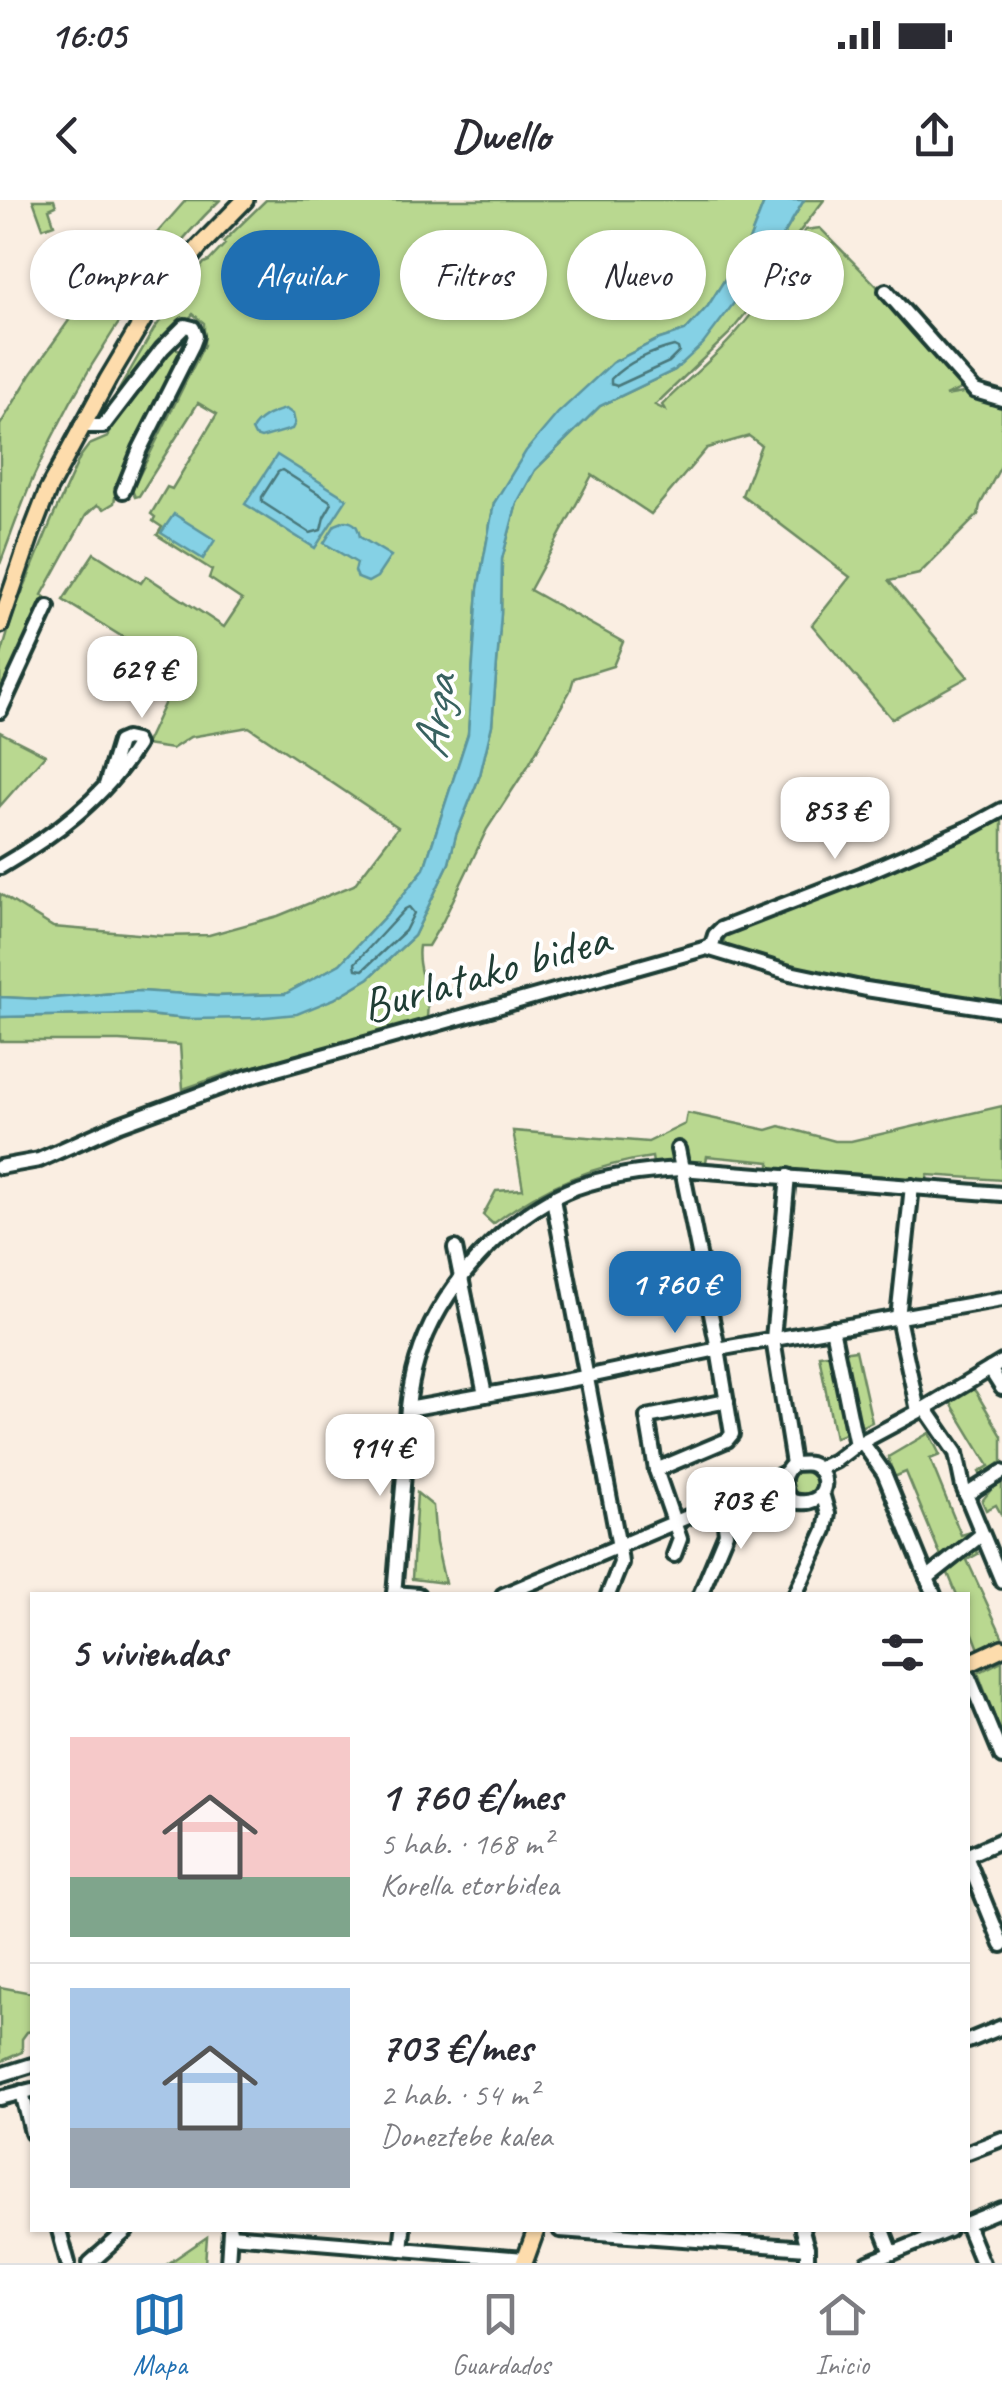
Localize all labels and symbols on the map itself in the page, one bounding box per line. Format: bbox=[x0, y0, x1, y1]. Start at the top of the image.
pin: 629 € bbox=[72, 636, 212, 721]
water label: Arga bbox=[398, 668, 471, 762]
pin: 853 € bbox=[765, 777, 905, 862]
street label: Burlatako bidea bbox=[355, 907, 619, 1036]
pin: 1 760 € bbox=[583, 1251, 767, 1336]
pin: 914 € bbox=[310, 1414, 450, 1499]
pin: 703 € bbox=[671, 1467, 811, 1552]

